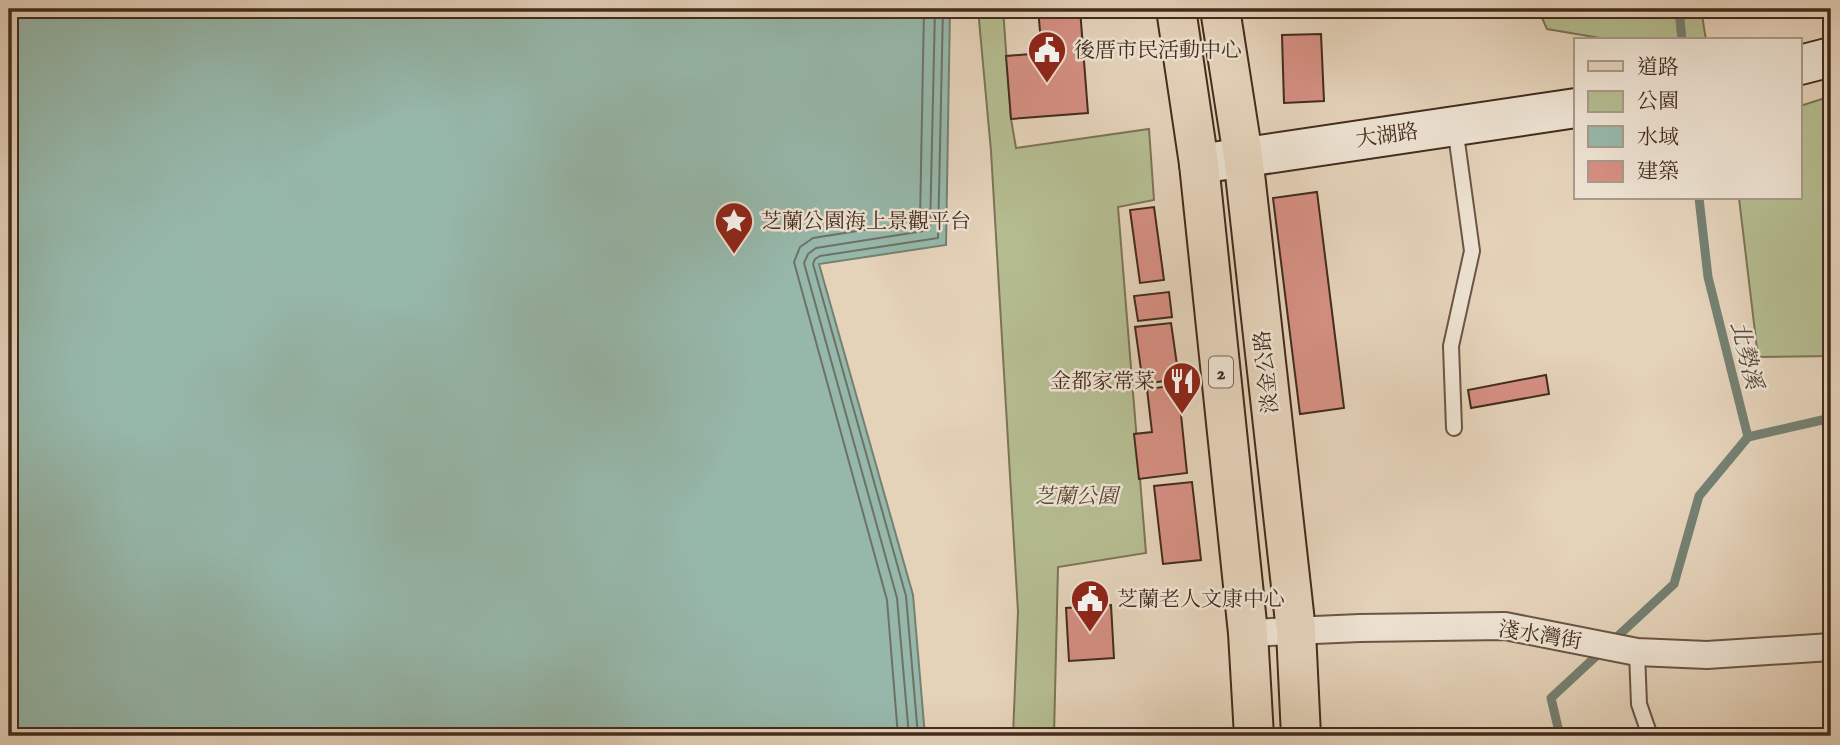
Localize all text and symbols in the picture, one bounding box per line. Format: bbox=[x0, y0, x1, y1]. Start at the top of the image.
public building icon: 後厝市民活動中心 bbox=[1026, 29, 1068, 84]
place label: 後厝市民活動中心 bbox=[1074, 38, 1242, 65]
legend bbox=[1574, 38, 1801, 200]
text: 道路 bbox=[1637, 55, 1679, 82]
text: 公園 bbox=[1637, 89, 1679, 116]
street label: 大湖路 bbox=[1354, 119, 1420, 154]
text: 水域 bbox=[1637, 125, 1679, 152]
text: 建築 bbox=[1637, 159, 1679, 186]
place icon: 芝蘭公園海上景觀平台 bbox=[713, 200, 755, 255]
place label: 芝蘭公園海上景觀平台 bbox=[761, 209, 971, 236]
water label: 北勢溪 bbox=[1723, 318, 1769, 395]
street label: 淡金公路 bbox=[1250, 329, 1285, 415]
road number: 2 bbox=[1209, 356, 1233, 388]
restaurant icon: 金都家常菜 bbox=[1161, 360, 1203, 415]
place label: 金都家常菜 bbox=[1050, 369, 1155, 396]
park label: 芝蘭公園 bbox=[1034, 484, 1121, 511]
public building icon: 芝蘭老人文康中心 bbox=[1069, 578, 1111, 633]
place label: 芝蘭老人文康中心 bbox=[1117, 587, 1285, 614]
street label: 淺水灣街 bbox=[1496, 617, 1583, 656]

